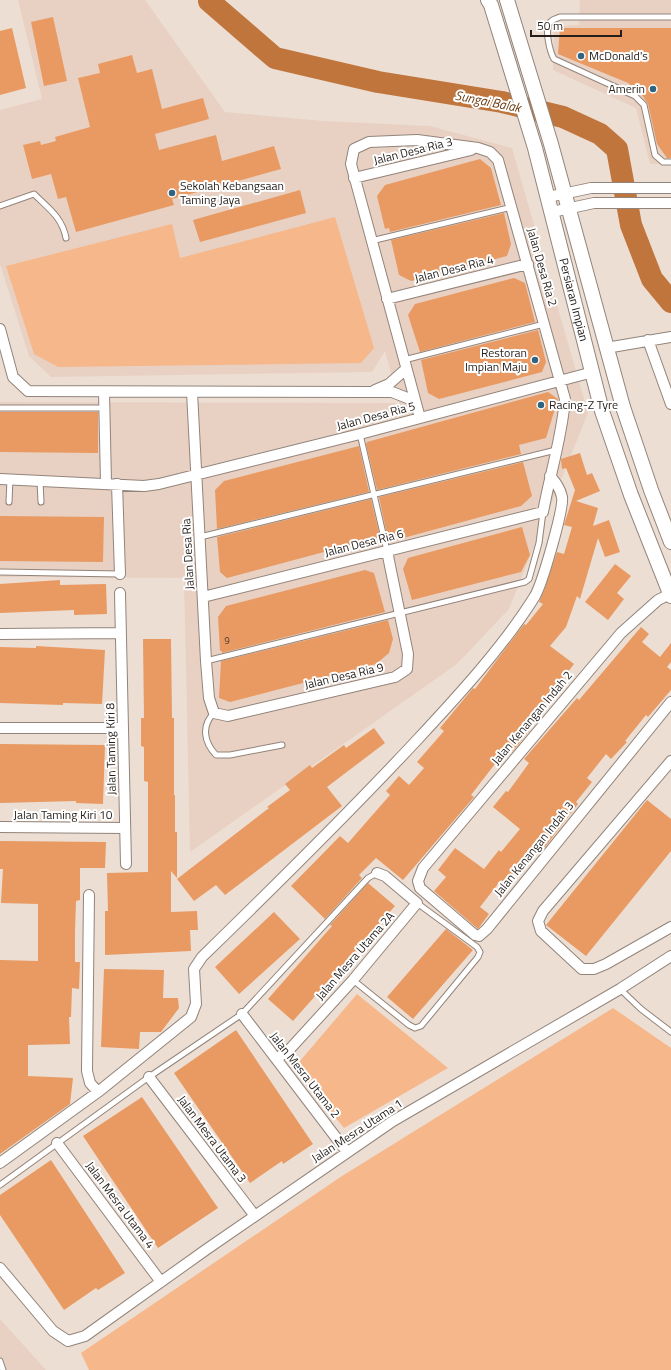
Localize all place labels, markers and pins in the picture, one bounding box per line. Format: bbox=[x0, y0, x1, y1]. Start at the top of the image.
place label: McDonald's bbox=[589, 46, 648, 65]
marker: McDonald's bbox=[576, 51, 586, 61]
place label: Amerin bbox=[609, 79, 645, 98]
marker: Amerin bbox=[648, 84, 658, 94]
place label: Sekolah Kebangsaan Taming Jaya bbox=[180, 176, 284, 209]
marker: Sekolah Kebangsaan Taming Jaya bbox=[167, 188, 177, 198]
place label: Restoran Impian Maju bbox=[465, 343, 527, 376]
marker: Restoran Impian Maju bbox=[530, 355, 540, 365]
place label: Racing-Z Tyre bbox=[549, 395, 618, 414]
marker: Racing-Z Tyre bbox=[536, 400, 546, 410]

